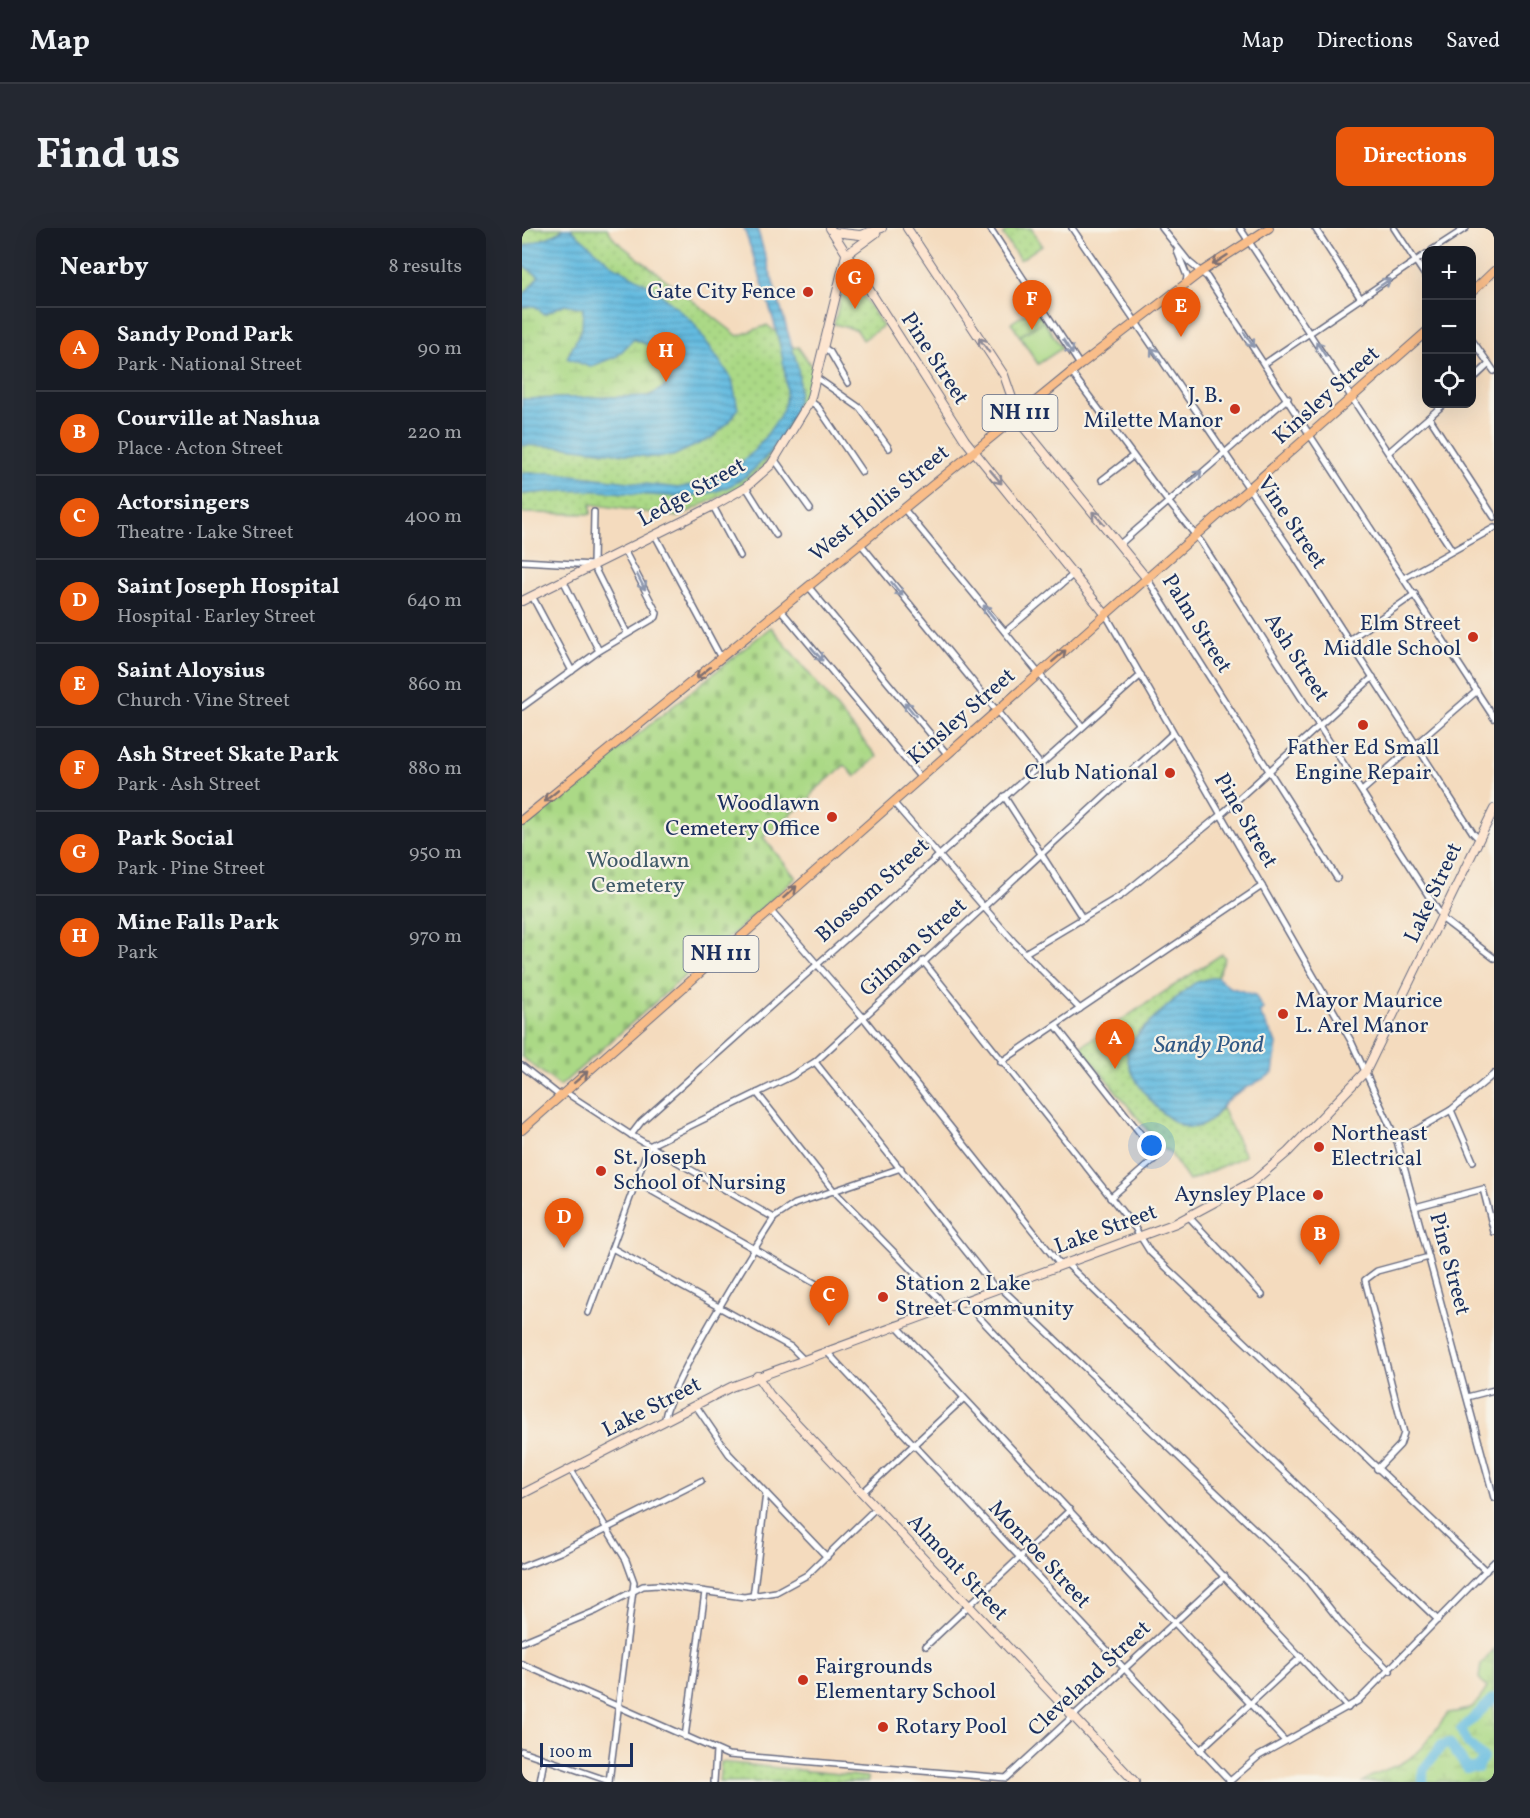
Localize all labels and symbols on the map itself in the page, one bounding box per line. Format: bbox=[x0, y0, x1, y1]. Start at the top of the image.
one-way arrow bbox=[1212, 254, 1229, 266]
pin: G bbox=[836, 260, 874, 309]
place label: Gate City Fence bbox=[648, 277, 796, 308]
one-way arrow bbox=[1374, 278, 1390, 290]
pin: F bbox=[1012, 280, 1052, 330]
marker: Gate City Fence bbox=[801, 285, 815, 299]
pin: E bbox=[1162, 288, 1200, 337]
street label: Pine Street bbox=[892, 307, 976, 412]
one-way arrow bbox=[1243, 331, 1255, 347]
pin: H bbox=[646, 332, 686, 382]
one-way arrow bbox=[978, 337, 990, 353]
one-way arrow bbox=[1062, 338, 1074, 355]
street label: Kinsley Street bbox=[1267, 339, 1387, 452]
one-way arrow bbox=[1314, 341, 1326, 358]
one-way arrow bbox=[1150, 347, 1162, 363]
place label: J. B. Milette Manor bbox=[1084, 381, 1223, 437]
road number: NH 111 bbox=[982, 395, 1058, 431]
marker: J. B. Milette Manor bbox=[1228, 402, 1242, 416]
street label: West Hollis Street bbox=[804, 438, 957, 570]
street label: Ledge Street bbox=[632, 450, 752, 535]
one-way arrow bbox=[989, 469, 1003, 484]
one-way arrow bbox=[1187, 470, 1202, 484]
street label: Vine Street bbox=[1248, 470, 1334, 576]
one-way arrow bbox=[1091, 511, 1105, 526]
street label: Palm Street bbox=[1153, 568, 1239, 680]
one-way arrow bbox=[636, 573, 647, 591]
one-way arrow bbox=[891, 581, 904, 597]
one-way arrow bbox=[982, 604, 995, 620]
street label: Ash Street bbox=[1256, 608, 1336, 709]
place label: Elm Street Middle School bbox=[1323, 609, 1461, 665]
marker: Elm Street Middle School bbox=[1466, 630, 1480, 644]
one-way arrow bbox=[811, 646, 824, 662]
one-way arrow bbox=[1051, 649, 1066, 663]
street label: Kinsley Street bbox=[901, 661, 1023, 773]
one-way arrow bbox=[696, 666, 711, 680]
one-way arrow bbox=[903, 701, 916, 717]
marker: Father Ed Small Engine Repair bbox=[1356, 718, 1370, 732]
place label: Father Ed Small Engine Repair bbox=[1287, 733, 1439, 789]
place label: Club National bbox=[1025, 758, 1158, 789]
marker: Club National bbox=[1163, 766, 1177, 780]
street label: Pine Street bbox=[1205, 768, 1285, 874]
one-way arrow bbox=[544, 789, 560, 802]
place label: Woodlawn Cemetery Office bbox=[665, 789, 820, 845]
marker: Woodlawn Cemetery Office bbox=[825, 810, 839, 824]
street label: Blossom Street bbox=[809, 831, 937, 951]
street label: Lake Street bbox=[1397, 838, 1471, 948]
park label: Woodlawn Cemetery bbox=[586, 846, 690, 902]
one-way arrow bbox=[783, 885, 798, 899]
street label: Gilman Street bbox=[854, 891, 975, 1005]
road number: NH 111 bbox=[684, 936, 758, 972]
place label: Mayor Maurice L. Arel Manor bbox=[1295, 986, 1443, 1042]
marker: Mayor Maurice L. Arel Manor bbox=[1276, 1007, 1290, 1021]
pin: A bbox=[1096, 1020, 1134, 1069]
water label: Sandy Pond bbox=[1154, 1029, 1264, 1063]
one-way arrow bbox=[574, 1070, 589, 1084]
place label: Northeast Electrical bbox=[1331, 1119, 1428, 1175]
your location bbox=[1137, 1131, 1166, 1160]
marker: Northeast Electrical bbox=[1312, 1140, 1326, 1154]
place label: St. Joseph School of Nursing bbox=[613, 1143, 786, 1199]
marker: St. Joseph School of Nursing bbox=[594, 1164, 608, 1178]
place label: Aynsley Place bbox=[1174, 1180, 1306, 1211]
marker: Aynsley Place bbox=[1311, 1188, 1325, 1202]
street label: Lake Street bbox=[1050, 1197, 1162, 1263]
pin: D bbox=[544, 1198, 584, 1248]
street label: Pine Street bbox=[1420, 1209, 1478, 1319]
pin: B bbox=[1300, 1216, 1340, 1265]
place label: Station 2 Lake Street Community bbox=[895, 1269, 1074, 1325]
pin: C bbox=[810, 1276, 848, 1326]
marker: Station 2 Lake Street Community bbox=[876, 1290, 890, 1304]
street label: Lake Street bbox=[597, 1370, 707, 1446]
street label: Monroe Street bbox=[981, 1494, 1098, 1616]
street label: Almont Street bbox=[899, 1508, 1015, 1629]
street label: Cleveland Street bbox=[1022, 1614, 1159, 1744]
place label: Fairgrounds Elementary School bbox=[815, 1652, 996, 1708]
marker: Fairgrounds Elementary School bbox=[796, 1673, 810, 1687]
place label: Rotary Pool bbox=[895, 1712, 1007, 1743]
marker: Rotary Pool bbox=[876, 1720, 890, 1734]
scale bar bbox=[540, 1740, 633, 1768]

